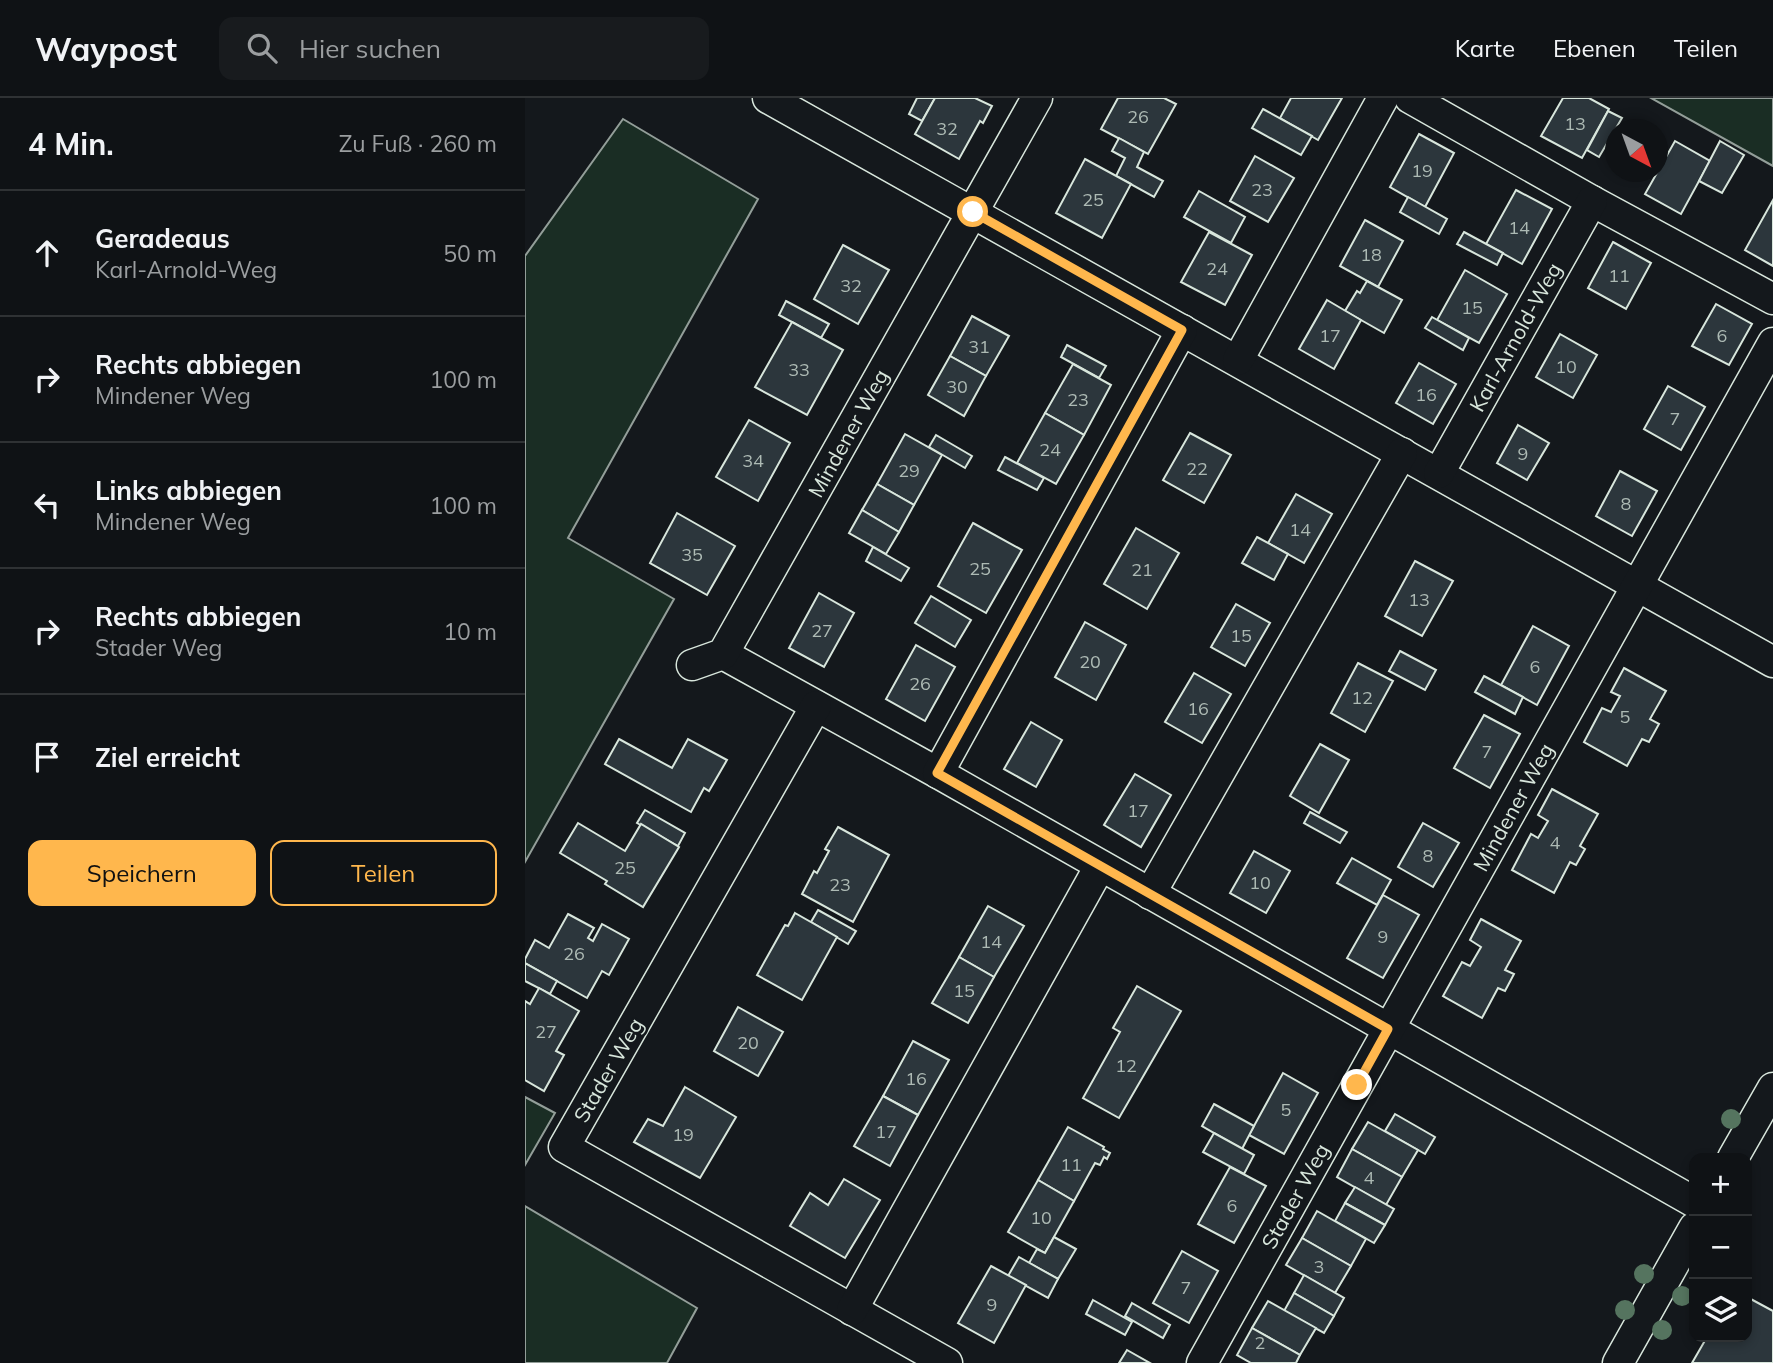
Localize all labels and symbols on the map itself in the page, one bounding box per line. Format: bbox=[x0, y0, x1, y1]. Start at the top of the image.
house number: 26 bbox=[1127, 105, 1149, 128]
house number: 13 bbox=[1564, 112, 1586, 135]
house number: 32 bbox=[936, 117, 958, 140]
north arrow bbox=[1605, 119, 1668, 182]
house number: 19 bbox=[1411, 159, 1433, 182]
house number: 23 bbox=[1251, 178, 1273, 201]
house number: 25 bbox=[1082, 188, 1104, 211]
route start bbox=[957, 196, 988, 227]
house number: 14 bbox=[1508, 216, 1530, 239]
house number: 18 bbox=[1360, 243, 1382, 266]
house number: 24 bbox=[1206, 257, 1228, 280]
street label: Karl-Arnold-Weg bbox=[1463, 258, 1567, 416]
house number: 11 bbox=[1608, 264, 1630, 287]
house number: 32 bbox=[840, 274, 862, 297]
house number: 15 bbox=[1461, 296, 1483, 319]
house number: 17 bbox=[1319, 324, 1341, 347]
house number: 6 bbox=[1717, 324, 1727, 347]
house number: 31 bbox=[968, 335, 990, 358]
house number: 10 bbox=[1555, 355, 1577, 378]
house number: 33 bbox=[788, 358, 810, 381]
street label: Mindener Weg bbox=[802, 364, 894, 502]
house number: 30 bbox=[946, 375, 968, 398]
house number: 16 bbox=[1415, 383, 1437, 406]
house number: 23 bbox=[1067, 388, 1089, 411]
house number: 7 bbox=[1670, 407, 1680, 430]
house number: 24 bbox=[1039, 438, 1061, 461]
house number: 9 bbox=[1518, 442, 1528, 465]
house number: 34 bbox=[742, 449, 764, 472]
house number: 22 bbox=[1186, 457, 1208, 480]
house number: 29 bbox=[898, 459, 920, 482]
house number: 8 bbox=[1621, 492, 1631, 515]
house number: 14 bbox=[1289, 518, 1311, 541]
house number: 35 bbox=[681, 543, 703, 566]
house number: 25 bbox=[969, 557, 991, 580]
house number: 21 bbox=[1131, 558, 1153, 581]
house number: 13 bbox=[1408, 588, 1430, 611]
house number: 27 bbox=[811, 619, 833, 642]
house number: 15 bbox=[1230, 624, 1252, 647]
house number: 20 bbox=[1079, 650, 1101, 673]
house number: 6 bbox=[1530, 655, 1540, 678]
house number: 26 bbox=[909, 672, 931, 695]
house number: 12 bbox=[1351, 686, 1373, 709]
house number: 16 bbox=[1187, 697, 1209, 720]
house number: 5 bbox=[1620, 705, 1631, 728]
street label: Mindener Weg bbox=[1467, 738, 1559, 876]
house number: 7 bbox=[1482, 740, 1492, 763]
house number: 17 bbox=[1127, 799, 1149, 822]
house number: 4 bbox=[1550, 831, 1561, 854]
house number: 8 bbox=[1423, 844, 1433, 867]
house number: 25 bbox=[614, 856, 636, 879]
house number: 10 bbox=[1249, 871, 1271, 894]
house number: 23 bbox=[829, 873, 851, 896]
house number: 9 bbox=[1378, 925, 1388, 948]
house number: 14 bbox=[980, 930, 1002, 953]
house number: 26 bbox=[563, 942, 585, 965]
house number: 15 bbox=[953, 979, 975, 1002]
street label: Stader Weg bbox=[568, 1013, 648, 1127]
house number: 27 bbox=[535, 1020, 557, 1043]
house number: 20 bbox=[737, 1031, 759, 1054]
house number: 12 bbox=[1115, 1054, 1137, 1077]
house number: 16 bbox=[905, 1067, 927, 1090]
route end bbox=[1341, 1069, 1372, 1100]
house number: 5 bbox=[1281, 1098, 1292, 1121]
house number: 17 bbox=[875, 1120, 897, 1143]
house number: 19 bbox=[672, 1123, 694, 1146]
street label: Stader Weg bbox=[1255, 1139, 1335, 1253]
house number: 11 bbox=[1060, 1153, 1082, 1176]
house number: 4 bbox=[1364, 1166, 1375, 1189]
house number: 6 bbox=[1227, 1194, 1237, 1217]
house number: 10 bbox=[1030, 1206, 1052, 1229]
house number: 3 bbox=[1314, 1255, 1324, 1278]
house number: 7 bbox=[1181, 1276, 1191, 1299]
house number: 9 bbox=[987, 1293, 997, 1316]
house number: 2 bbox=[1255, 1331, 1265, 1354]

